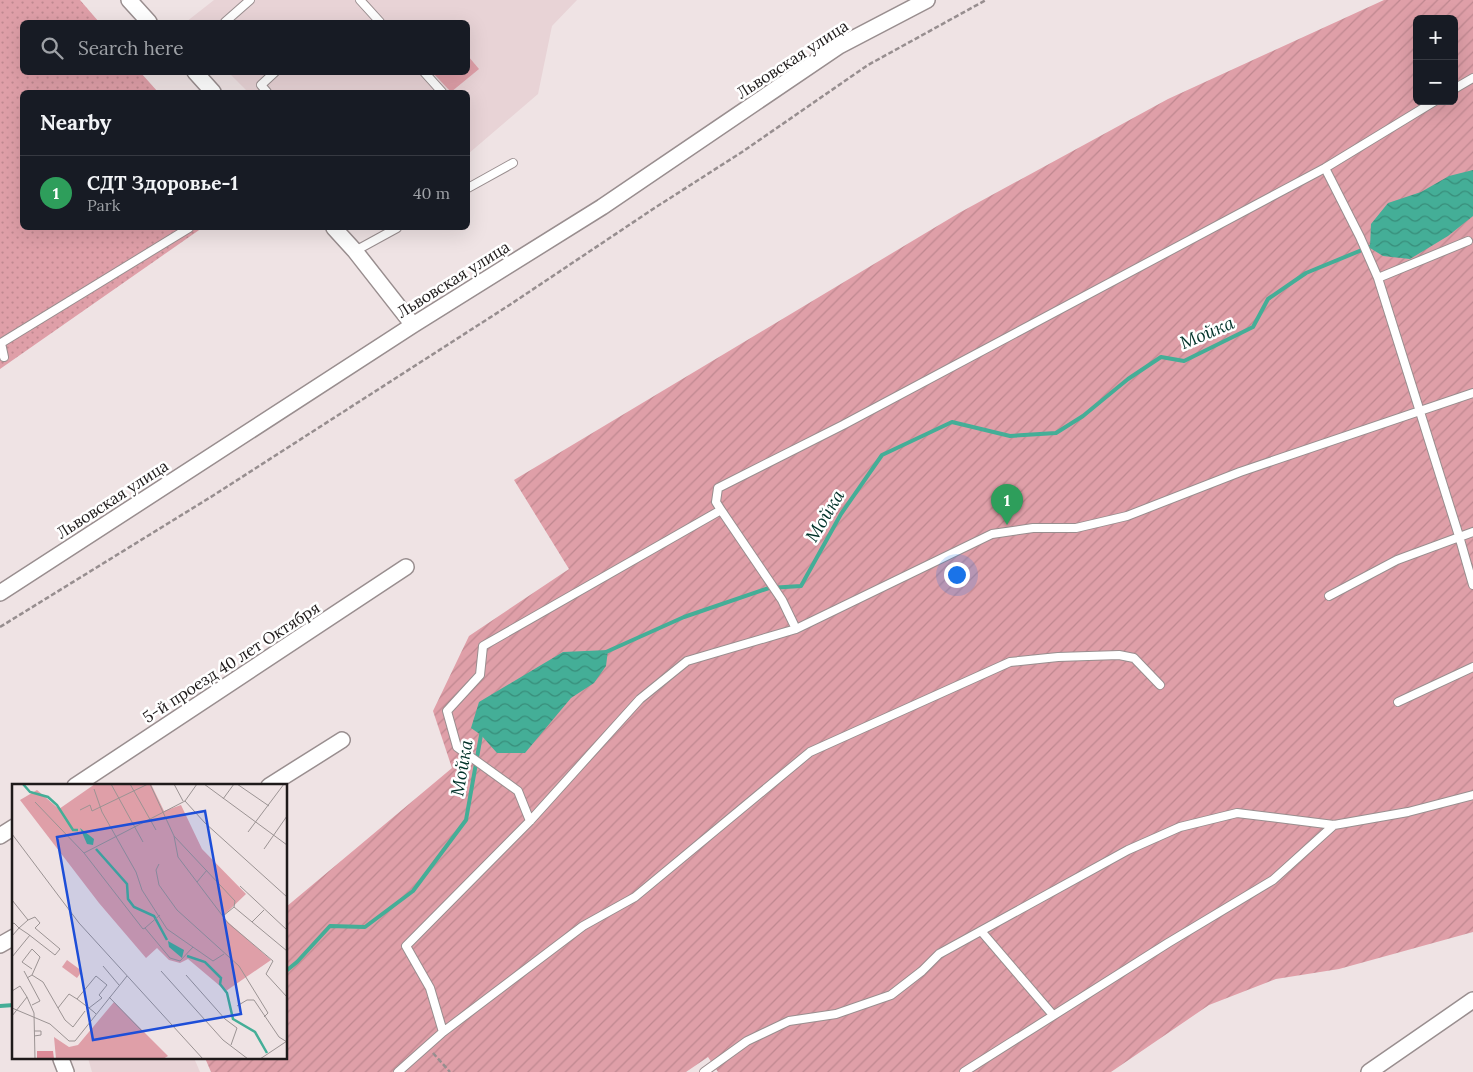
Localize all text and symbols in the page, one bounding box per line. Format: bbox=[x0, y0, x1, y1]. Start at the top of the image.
street label: Львовская улица bbox=[732, 15, 852, 103]
map controls bbox=[1413, 15, 1458, 105]
button: + bbox=[1413, 15, 1458, 60]
search box bbox=[20, 20, 470, 75]
icon: search bbox=[38, 34, 66, 62]
text: Search here bbox=[78, 36, 184, 60]
button: − bbox=[1413, 60, 1458, 105]
text: Nearby bbox=[40, 109, 111, 136]
text: СДТ Здоровье-1 bbox=[87, 171, 238, 195]
text: 1 bbox=[53, 183, 59, 203]
text: 40 m bbox=[413, 183, 450, 203]
text: Park bbox=[87, 195, 120, 215]
street label: Львовская улица bbox=[393, 236, 513, 322]
water label: Мойка bbox=[1176, 311, 1238, 354]
street label: Львовская улица bbox=[52, 455, 172, 543]
pin: 1 bbox=[991, 484, 1023, 525]
water label: Мойка bbox=[800, 485, 849, 546]
your location bbox=[944, 562, 970, 588]
street label: 5-й проезд 40 лет Октября bbox=[139, 597, 323, 727]
water label: Мойка bbox=[445, 738, 478, 798]
inset map bbox=[12, 784, 288, 1060]

